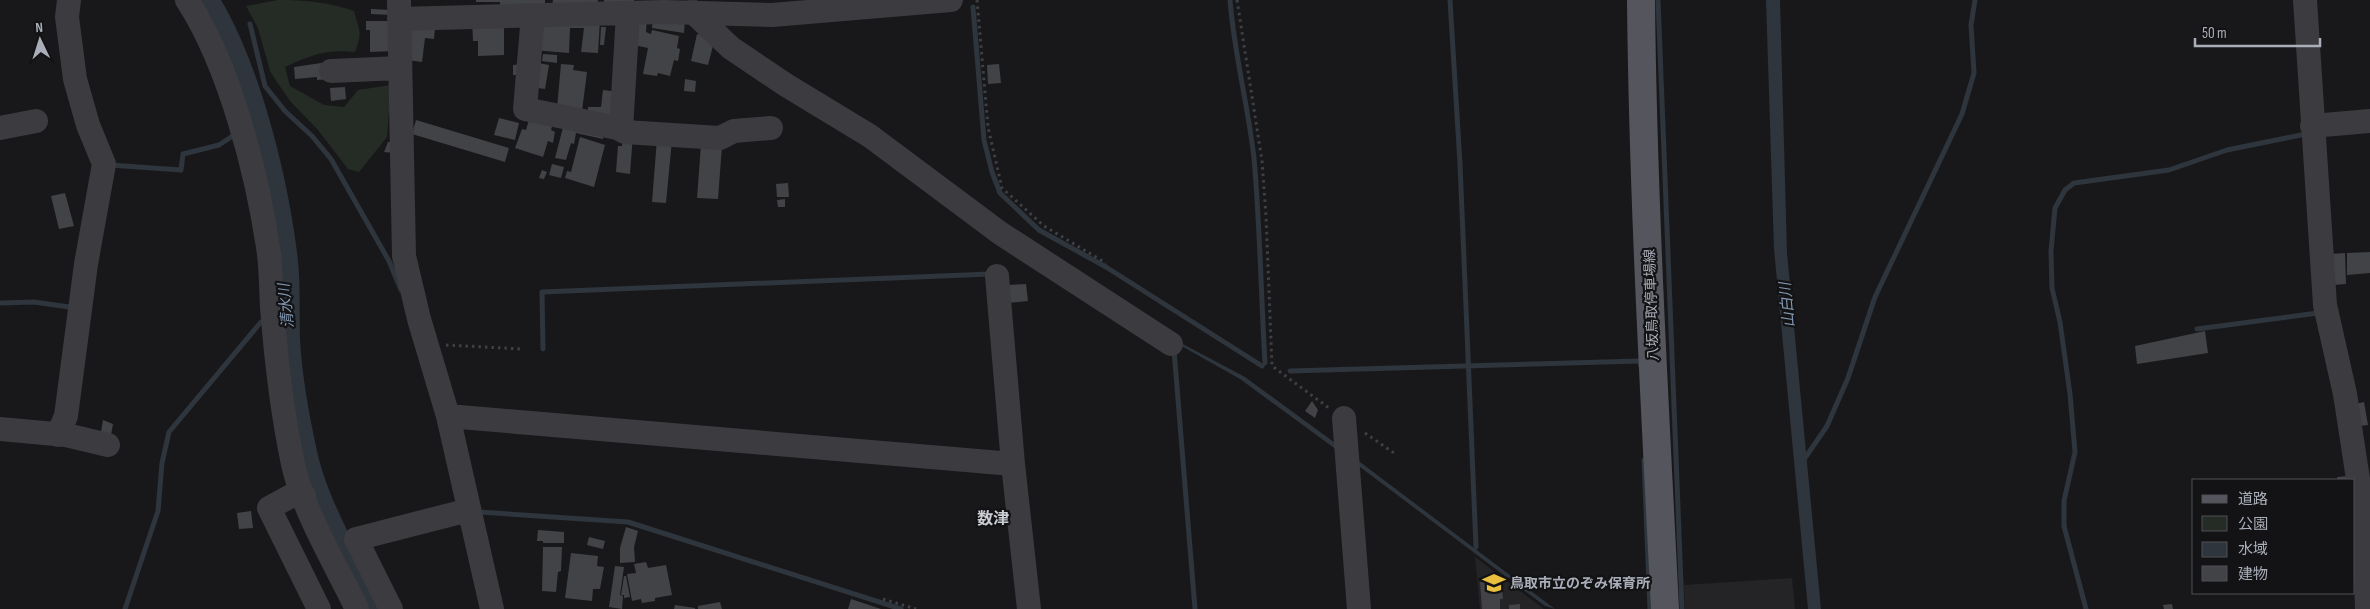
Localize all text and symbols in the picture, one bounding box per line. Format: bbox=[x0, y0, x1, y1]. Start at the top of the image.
north arrow bbox=[15, 15, 65, 65]
scale bar bbox=[2195, 15, 2320, 47]
text: N bbox=[35, 19, 43, 36]
text: 50 m bbox=[2202, 24, 2227, 43]
street label: 八坂鳥取停車場線 bbox=[1641, 249, 1662, 361]
water label: 山白川 bbox=[1776, 280, 1799, 328]
water label: 清水川 bbox=[274, 281, 298, 329]
legend bbox=[2192, 479, 2355, 594]
text: 道路 bbox=[2238, 490, 2268, 509]
district label: 数津 bbox=[977, 510, 1009, 529]
text: 公園 bbox=[2238, 515, 2268, 534]
text: 水域 bbox=[2238, 540, 2268, 559]
text: 建物 bbox=[2238, 565, 2268, 584]
school or university icon: 鳥取市立のぞみ保育所 bbox=[1481, 570, 1507, 596]
place label: 鳥取市立のぞみ保育所 bbox=[1510, 575, 1650, 592]

